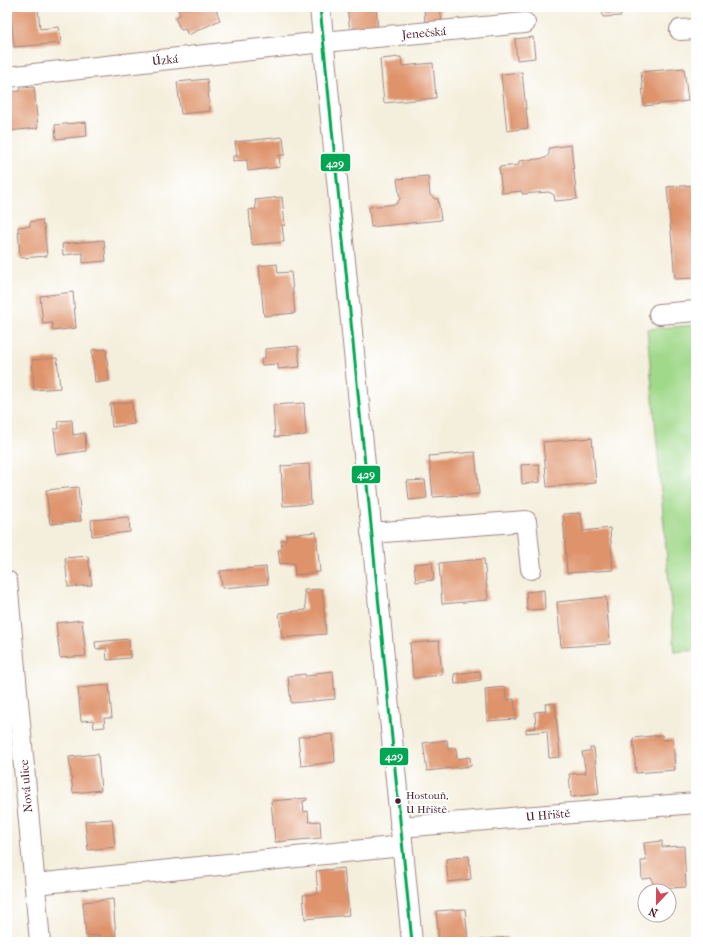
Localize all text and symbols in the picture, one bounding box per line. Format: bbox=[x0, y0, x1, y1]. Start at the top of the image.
street label: Jenečská bbox=[400, 24, 447, 42]
street label: Úzká bbox=[151, 51, 179, 68]
line badge: 429 bbox=[320, 153, 351, 172]
text: 429 bbox=[325, 157, 344, 170]
line badge: 429 bbox=[351, 465, 381, 484]
text: 429 bbox=[356, 468, 375, 481]
line badge: 429 bbox=[379, 747, 409, 766]
text: 429 bbox=[384, 750, 403, 763]
street label: Nová ulice bbox=[17, 759, 35, 813]
place label: Hostouň, U Hřiště bbox=[406, 789, 449, 816]
marker: Hostouň, U Hřiště bbox=[393, 796, 403, 806]
street label: U Hřiště bbox=[525, 806, 571, 824]
north arrow bbox=[637, 883, 677, 923]
text: N bbox=[647, 904, 660, 919]

